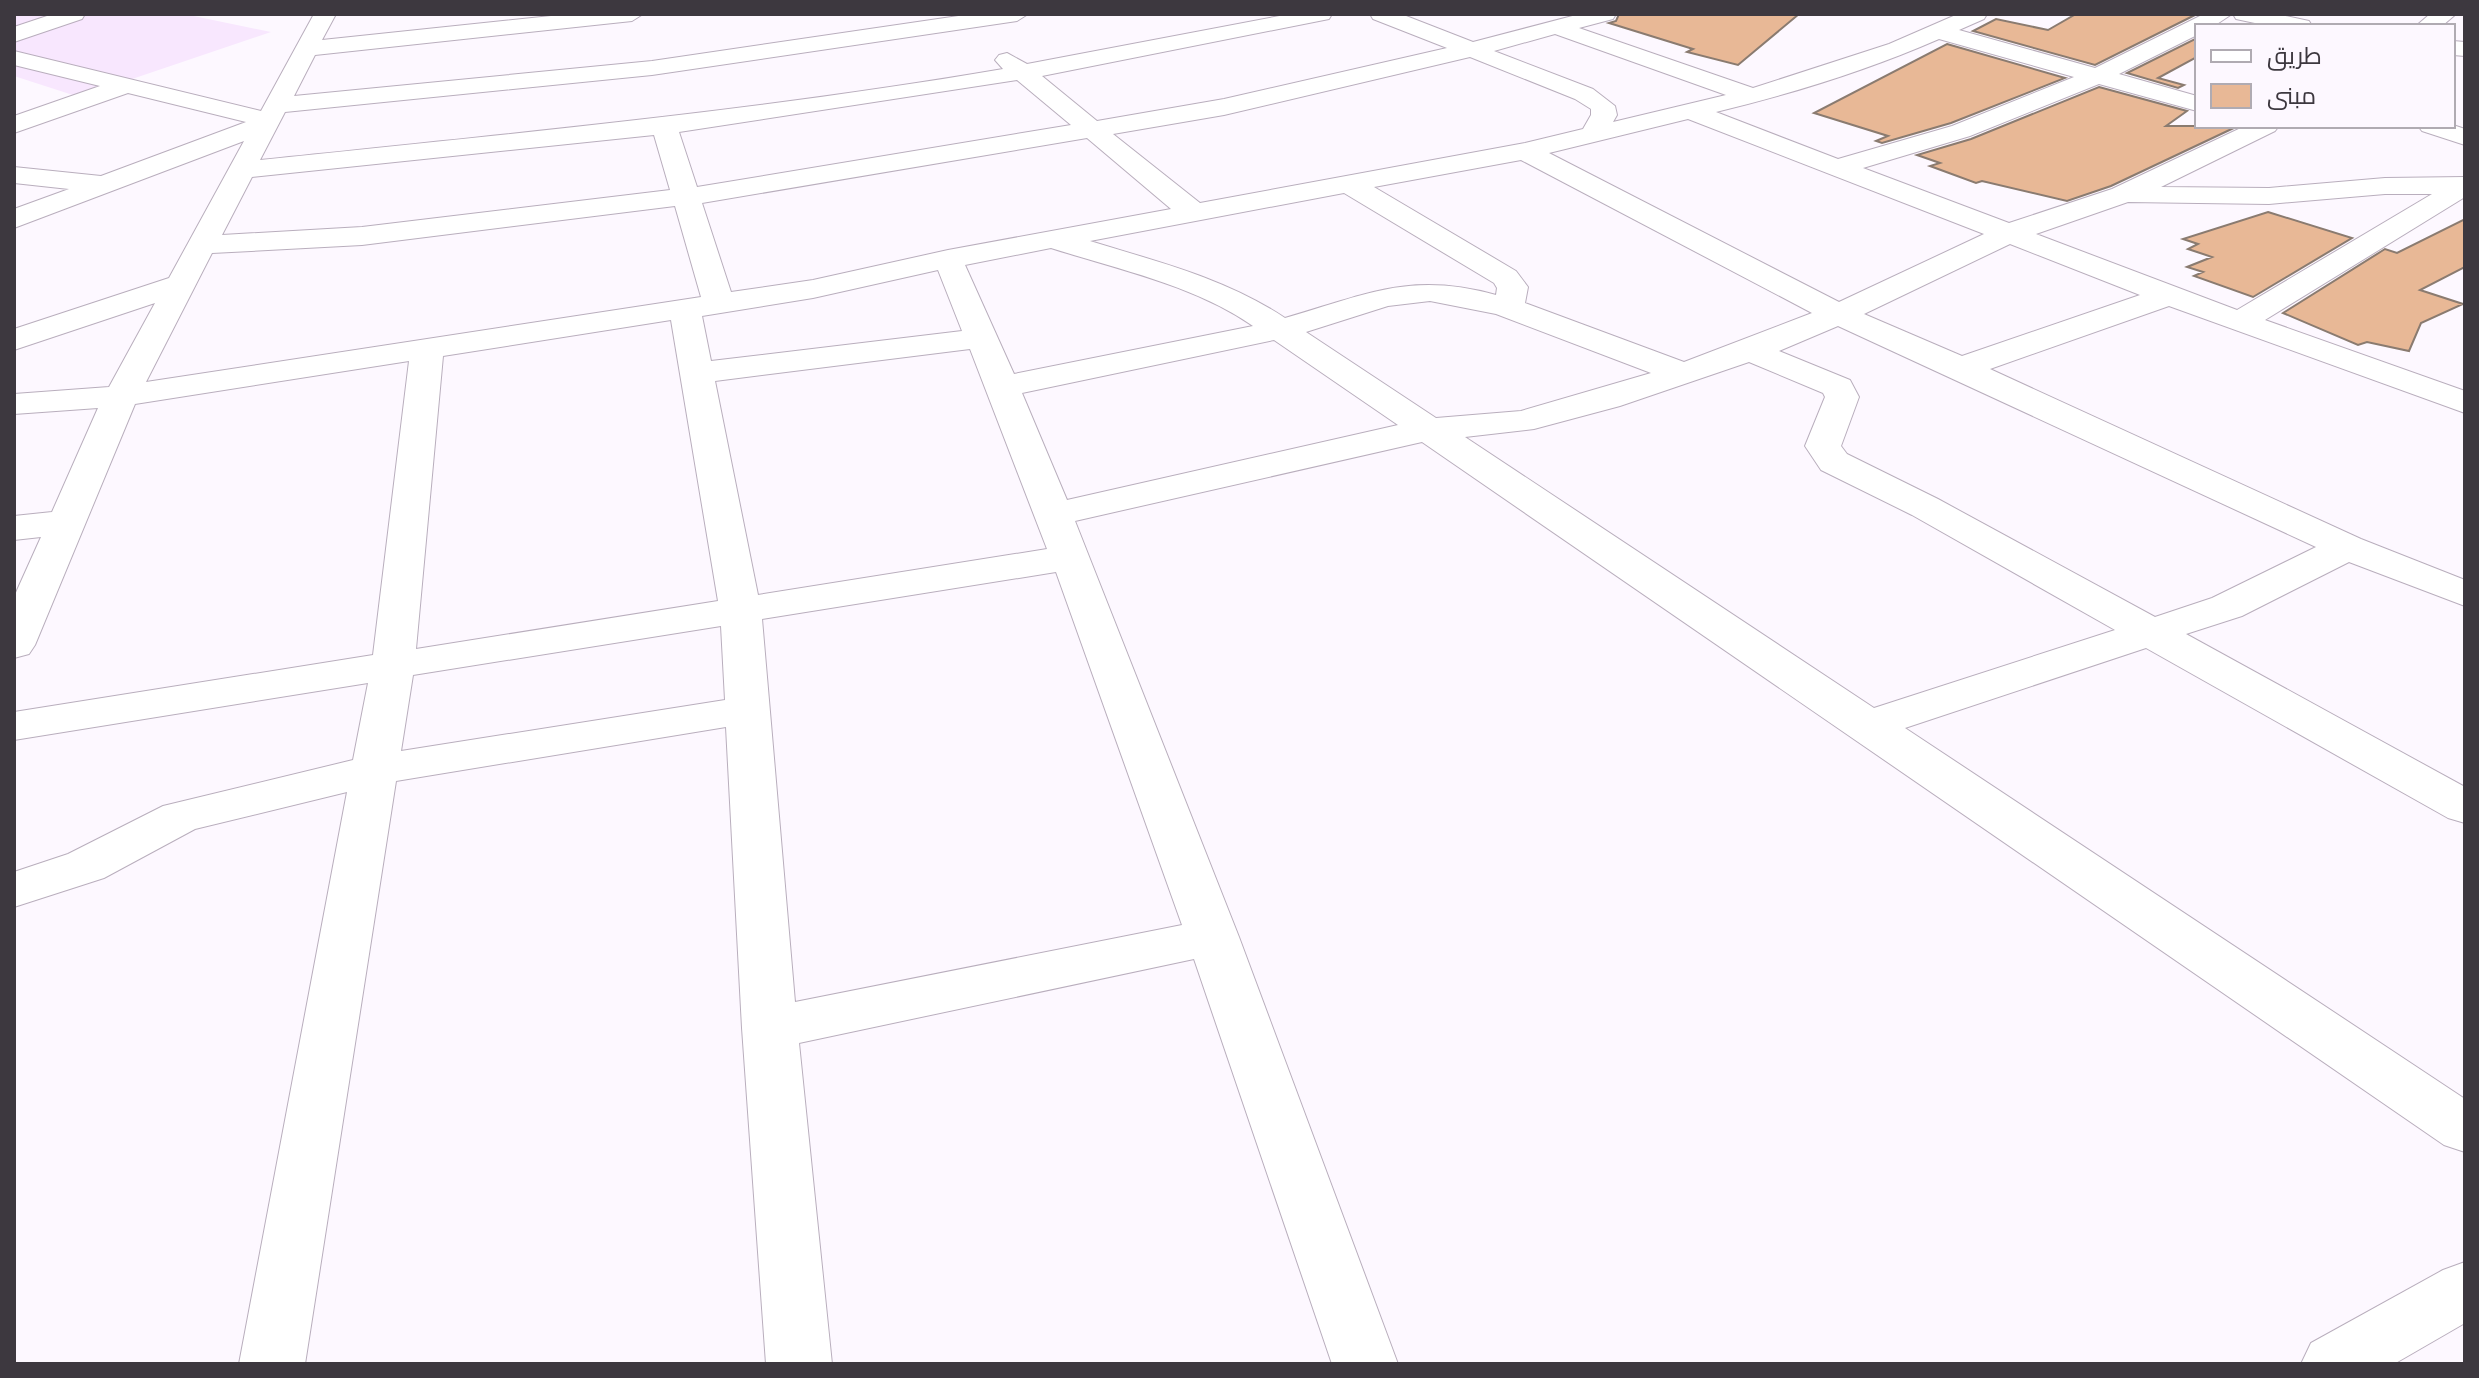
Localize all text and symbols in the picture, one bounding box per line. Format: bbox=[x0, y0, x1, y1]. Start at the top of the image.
legend bbox=[2195, 24, 2455, 128]
text: طريق bbox=[2267, 41, 2322, 71]
text: مبنى bbox=[2267, 81, 2316, 110]

